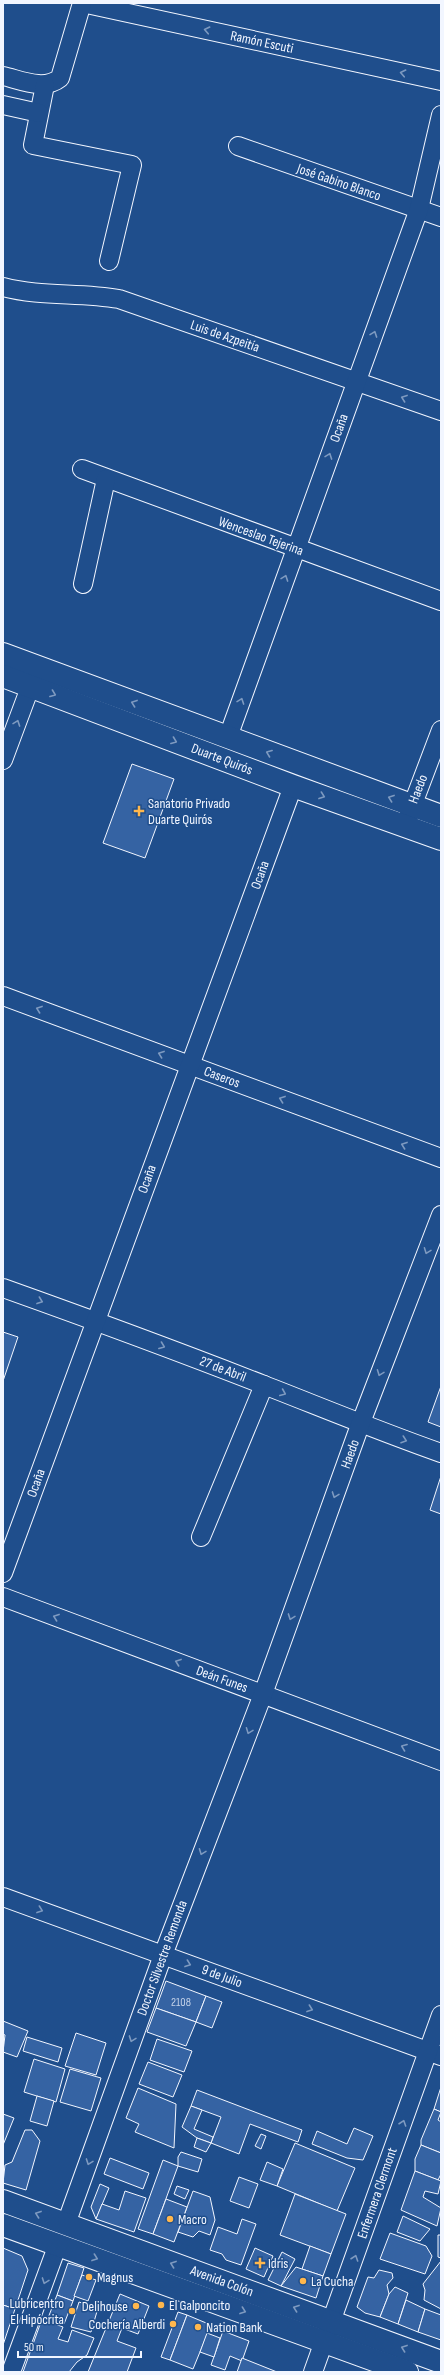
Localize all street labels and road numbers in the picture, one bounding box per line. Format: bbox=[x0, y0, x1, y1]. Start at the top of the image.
street label: Ramón Escuti bbox=[229, 27, 295, 57]
street label: José Gabino Blanco bbox=[294, 159, 383, 204]
street label: Luis de Azpeitía bbox=[188, 316, 262, 356]
street label: Ocaña bbox=[326, 411, 352, 445]
street label: Wenceslao Tejerina bbox=[216, 513, 306, 559]
street label: Duarte Quirós bbox=[189, 740, 255, 778]
street label: Haedo bbox=[405, 772, 431, 806]
street label: Ocaña bbox=[247, 858, 273, 892]
street label: Caseros bbox=[202, 1063, 242, 1091]
street label: Ocaña bbox=[134, 1162, 160, 1196]
street label: 27 de Abril bbox=[197, 1352, 249, 1386]
street label: Haedo bbox=[337, 1437, 363, 1471]
street label: Ocaña bbox=[23, 1466, 49, 1500]
street label: Deán Funes bbox=[194, 1662, 250, 1696]
street label: Doctor Silvestre Remonda bbox=[133, 1898, 191, 2018]
street label: 9 de Julio bbox=[199, 1961, 245, 1991]
street label: Enfermera Clermont bbox=[353, 2145, 401, 2241]
street label: Avenida Colón bbox=[187, 2261, 256, 2300]

